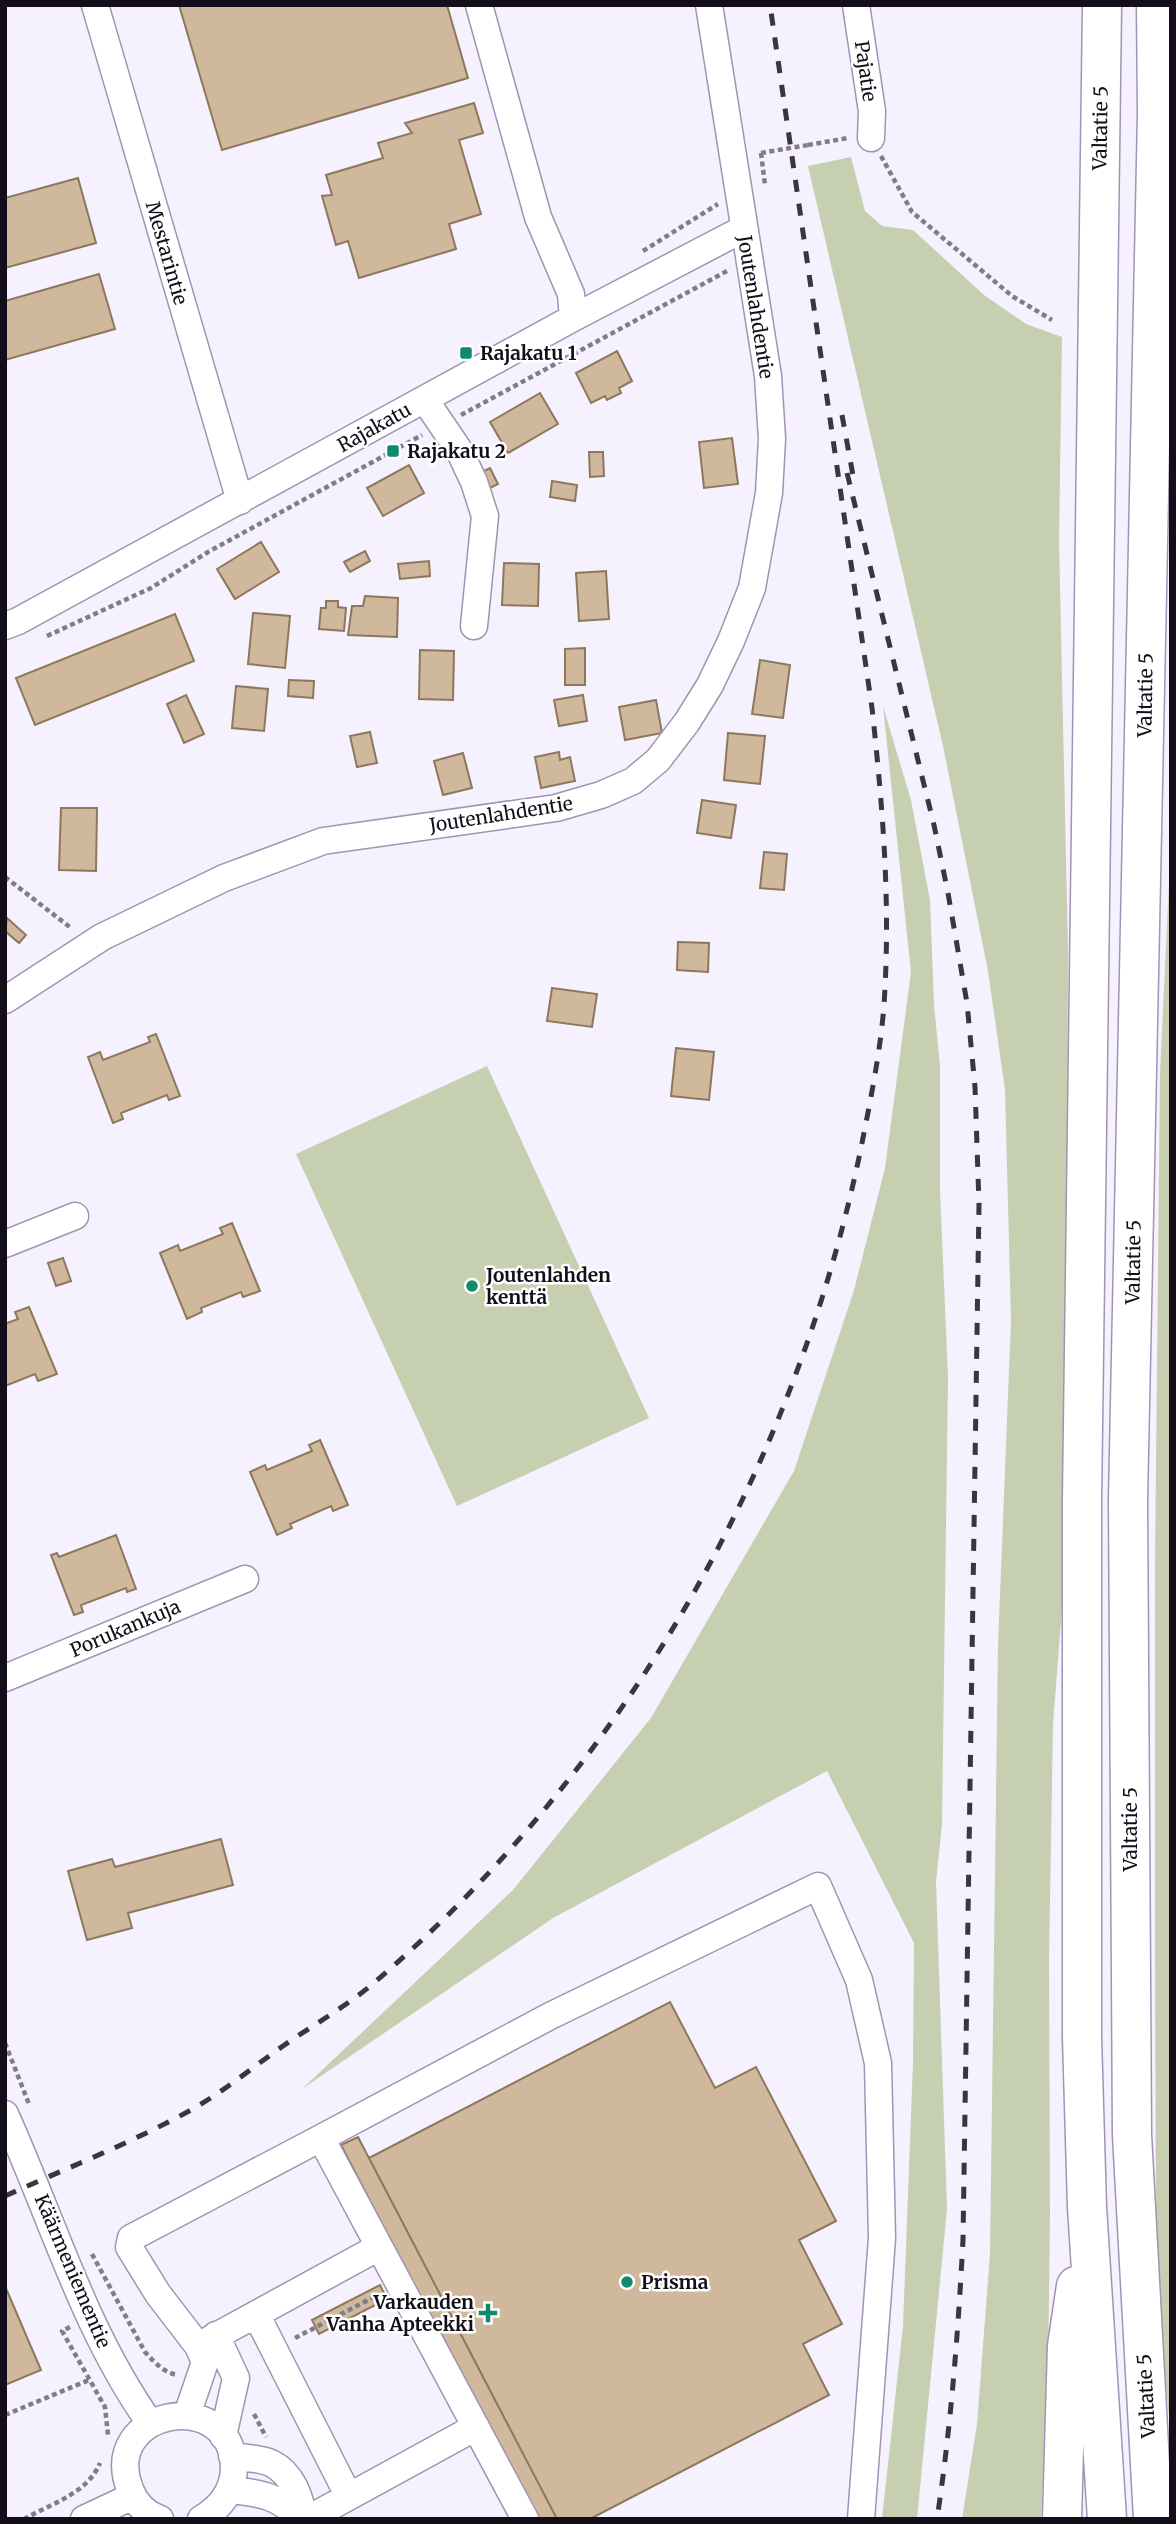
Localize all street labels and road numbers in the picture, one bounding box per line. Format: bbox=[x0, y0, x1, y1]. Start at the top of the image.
street label: Pajatie bbox=[850, 39, 882, 103]
street label: Valtatie 5 bbox=[1087, 86, 1113, 171]
street label: Mestarintie bbox=[141, 199, 193, 308]
street label: Joutenlahdentie bbox=[733, 233, 779, 380]
street label: Rajakatu bbox=[333, 397, 415, 457]
street label: Valtatie 5 bbox=[1132, 653, 1158, 738]
street label: Joutenlahdentie bbox=[427, 791, 574, 837]
street label: Valtatie 5 bbox=[1120, 1220, 1146, 1305]
street label: Porukankuja bbox=[66, 1594, 184, 1662]
street label: Valtatie 5 bbox=[1118, 1787, 1142, 1872]
street label: Käärmeniementie bbox=[30, 2190, 116, 2352]
street label: Valtatie 5 bbox=[1132, 2353, 1160, 2440]

